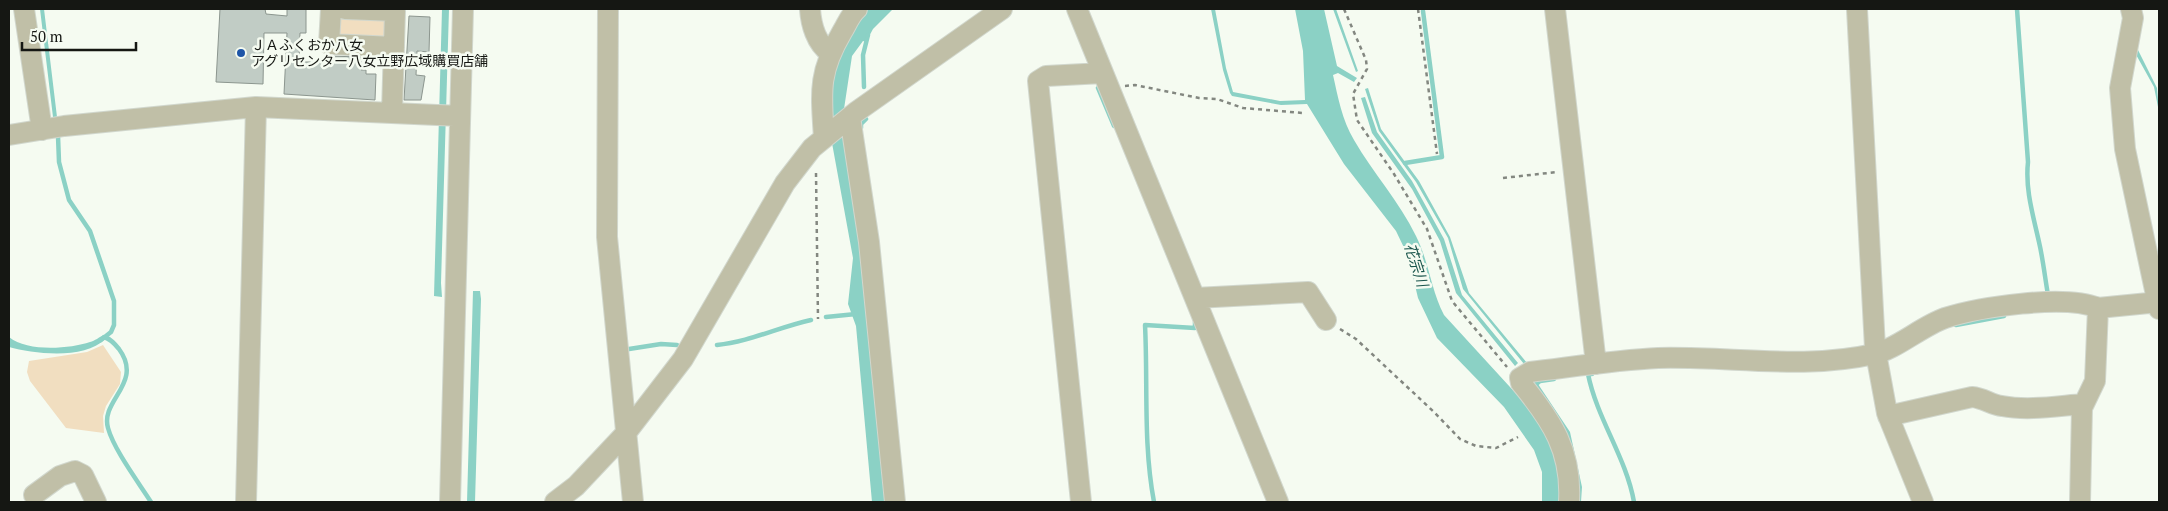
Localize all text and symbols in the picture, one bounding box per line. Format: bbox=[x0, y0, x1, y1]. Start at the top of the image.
scale bar bbox=[22, 20, 136, 52]
text: 50 m bbox=[30, 26, 63, 46]
place label: ＪＡふくおか八女 アグリセンター八女立野広域購買店舗 bbox=[251, 35, 488, 70]
marker: ＪＡふくおか八女 アグリセンター八女立野広域購買店舗 bbox=[235, 47, 247, 59]
water label: 花宗川 bbox=[1400, 240, 1434, 291]

